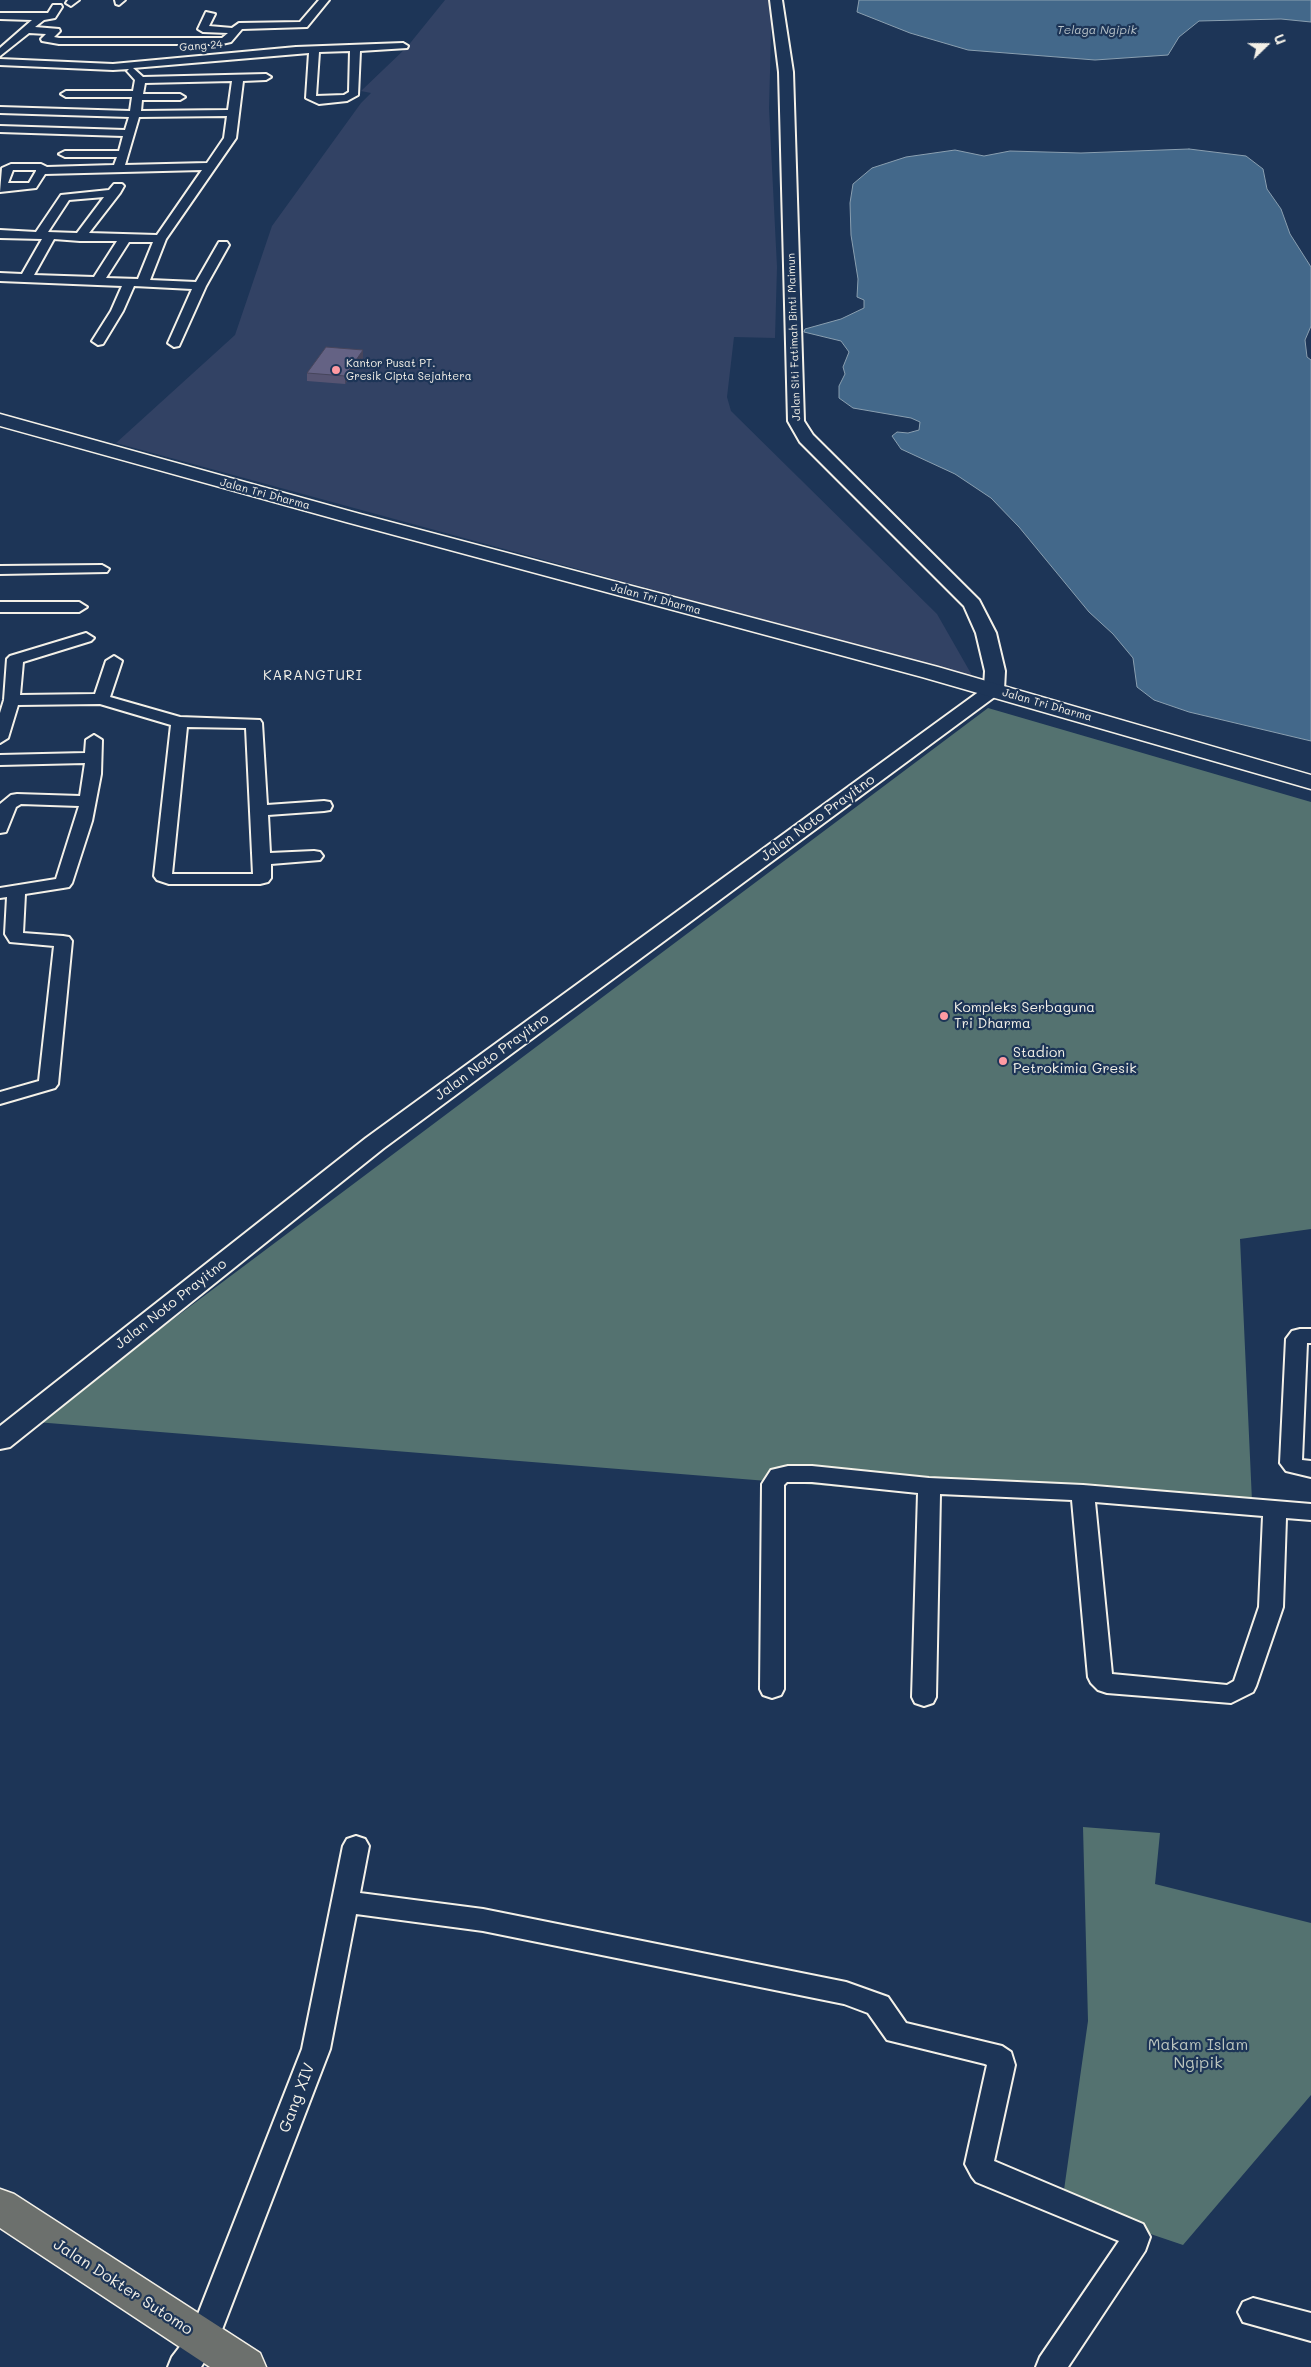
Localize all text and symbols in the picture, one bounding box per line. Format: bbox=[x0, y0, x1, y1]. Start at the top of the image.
north arrow bbox=[1241, 20, 1291, 70]
water label: Telaga Ngipik bbox=[1057, 23, 1137, 37]
text: U bbox=[1270, 31, 1291, 47]
street label: Gang 24 bbox=[179, 38, 223, 54]
street label: Jalan Siti Fatimah Binti Maimun bbox=[784, 253, 804, 421]
place label: Kantor Pusat PT. Gresik Cipta Sejahtera bbox=[346, 357, 472, 383]
marker: Kantor Pusat PT. Gresik Cipta Sejahtera bbox=[330, 364, 342, 376]
street label: Jalan Tri Dharma bbox=[219, 476, 311, 512]
street label: Jalan Tri Dharma bbox=[610, 581, 702, 617]
district label: KARANGTURI bbox=[262, 668, 364, 684]
street label: Jalan Tri Dharma bbox=[1001, 686, 1093, 724]
street label: Jalan Noto Prayitno bbox=[758, 771, 878, 865]
place label: Kompleks Serbaguna Tri Dharma bbox=[954, 1000, 1095, 1032]
street label: Jalan Noto Prayitno bbox=[432, 1010, 552, 1104]
marker: Kompleks Serbaguna Tri Dharma bbox=[938, 1010, 950, 1022]
place label: Stadion Petrokimia Gresik bbox=[1013, 1045, 1137, 1078]
marker: Stadion Petrokimia Gresik bbox=[997, 1055, 1009, 1067]
street label: Jalan Noto Prayitno bbox=[112, 1255, 230, 1353]
park label: Makam Islam Ngipik bbox=[1148, 2035, 1248, 2073]
street label: Gang XIV bbox=[275, 2060, 319, 2136]
street label: Jalan Dokter Sutomo bbox=[50, 2235, 196, 2339]

